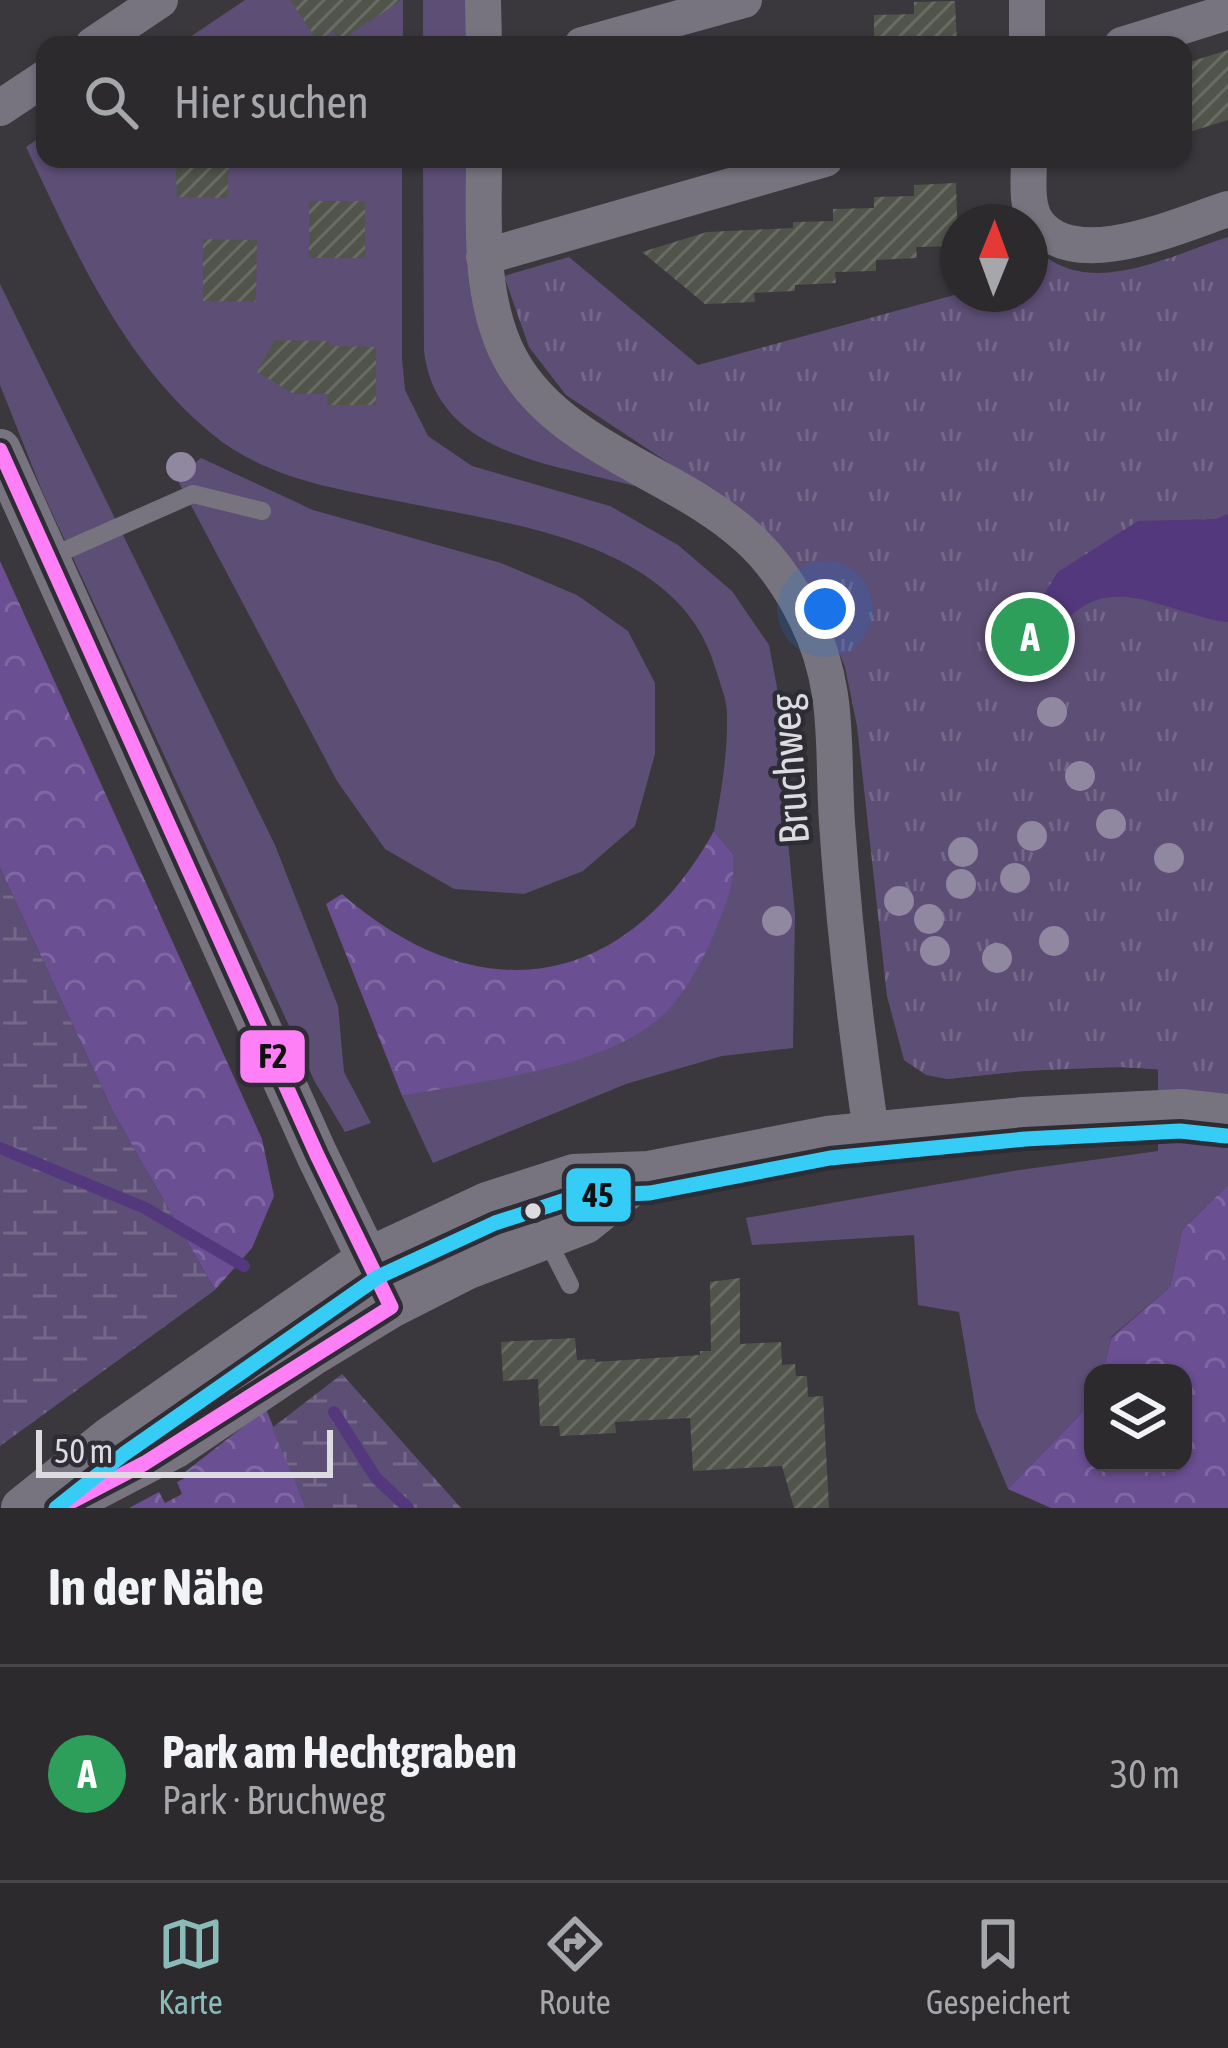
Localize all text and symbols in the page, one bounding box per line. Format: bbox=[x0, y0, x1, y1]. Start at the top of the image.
search box bbox=[36, 36, 1192, 168]
icon: search bbox=[78, 69, 144, 135]
text: Hier suchen bbox=[174, 76, 369, 128]
north arrow bbox=[940, 204, 1048, 312]
your location bbox=[795, 579, 855, 639]
pin: A bbox=[991, 592, 1069, 682]
street label: Bruchweg bbox=[760, 692, 818, 846]
line badge: F2 bbox=[238, 1028, 307, 1085]
text: F2 bbox=[259, 1037, 287, 1075]
line badge: 45 bbox=[564, 1166, 633, 1224]
text: 45 bbox=[581, 1176, 614, 1214]
unlabelled marker bbox=[522, 1200, 544, 1222]
map controls bbox=[1084, 1364, 1192, 1472]
button: layers bbox=[1084, 1364, 1192, 1472]
scale bar bbox=[36, 1424, 333, 1477]
text: 50 m bbox=[54, 1432, 113, 1470]
text: In der Nähe bbox=[48, 1557, 264, 1616]
text: Park am Hechtgraben bbox=[162, 1726, 517, 1778]
text: A bbox=[77, 1752, 97, 1796]
text: 30 m bbox=[1110, 1752, 1180, 1796]
text: Park · Bruchweg bbox=[162, 1778, 386, 1822]
tab: Karte bbox=[158, 1911, 224, 2021]
tab: Route bbox=[539, 1911, 611, 2021]
tab: Gespeichert bbox=[926, 1911, 1070, 2021]

